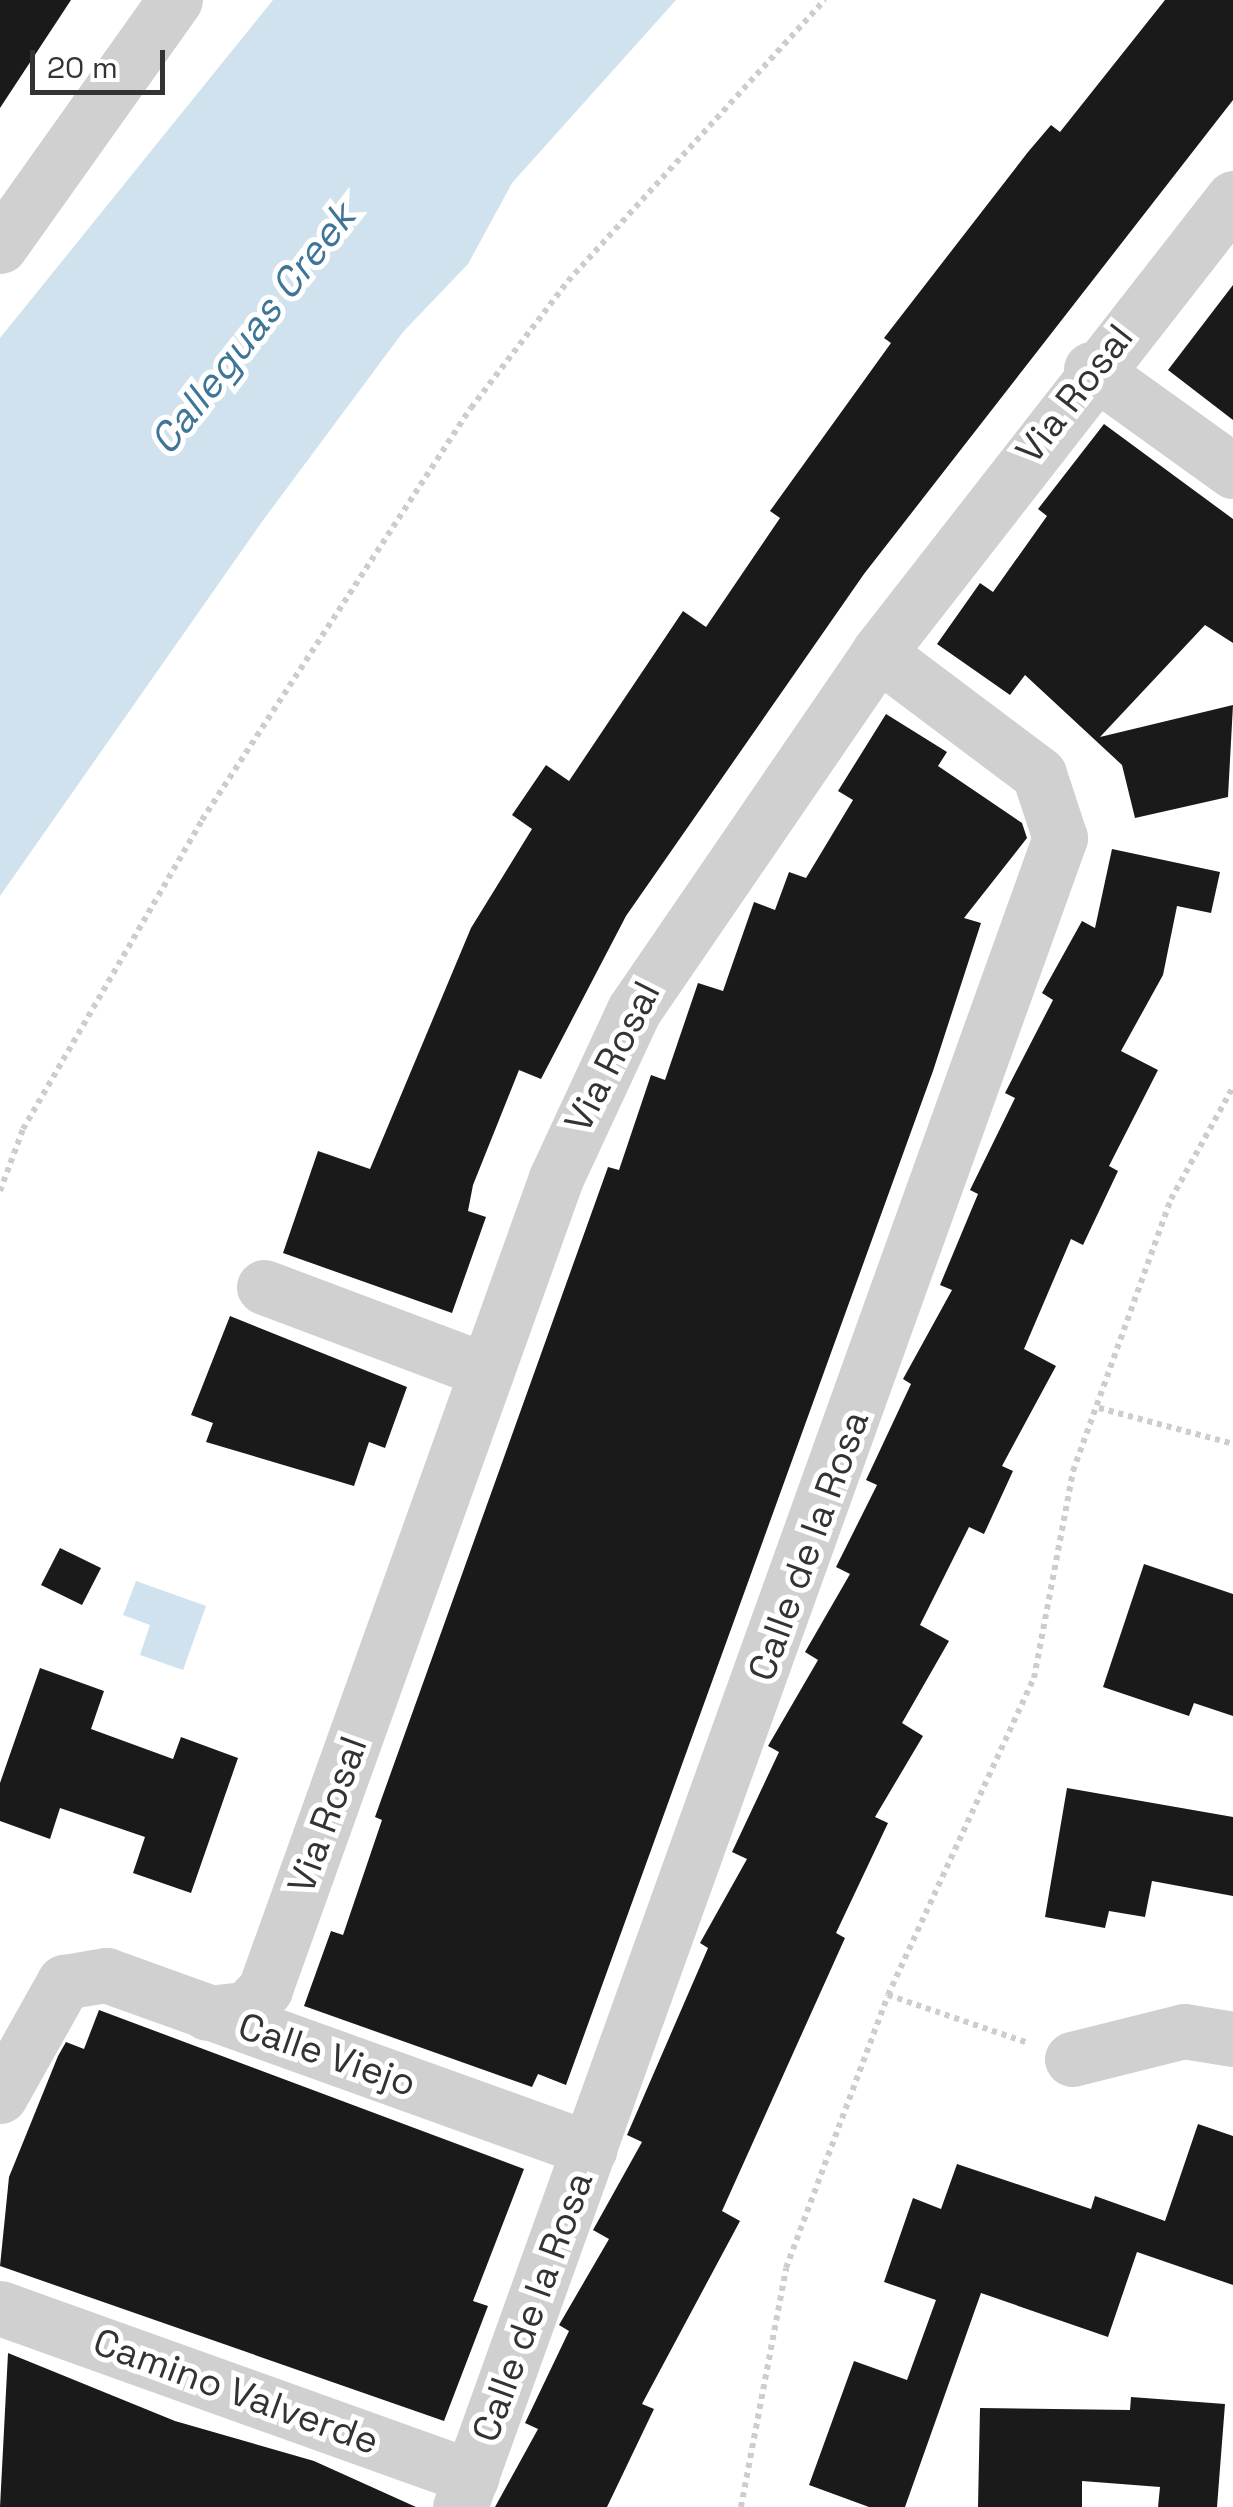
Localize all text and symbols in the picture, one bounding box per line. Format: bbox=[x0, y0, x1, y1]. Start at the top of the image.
scale bar bbox=[35, 30, 170, 92]
text: 20 m bbox=[47, 48, 118, 87]
water label: Calleguas Creek bbox=[140, 194, 366, 464]
street label: Via Rosal bbox=[1007, 316, 1143, 472]
street label: Via Rosal bbox=[556, 974, 670, 1140]
street label: Calle de la Rosa bbox=[739, 1405, 879, 1687]
street label: Via Rosal bbox=[279, 1731, 377, 1899]
street label: Calle Viejo bbox=[232, 2003, 422, 2107]
street label: Calle de la Rosa bbox=[463, 2166, 603, 2448]
street label: Camino Valverde bbox=[87, 2319, 385, 2465]

